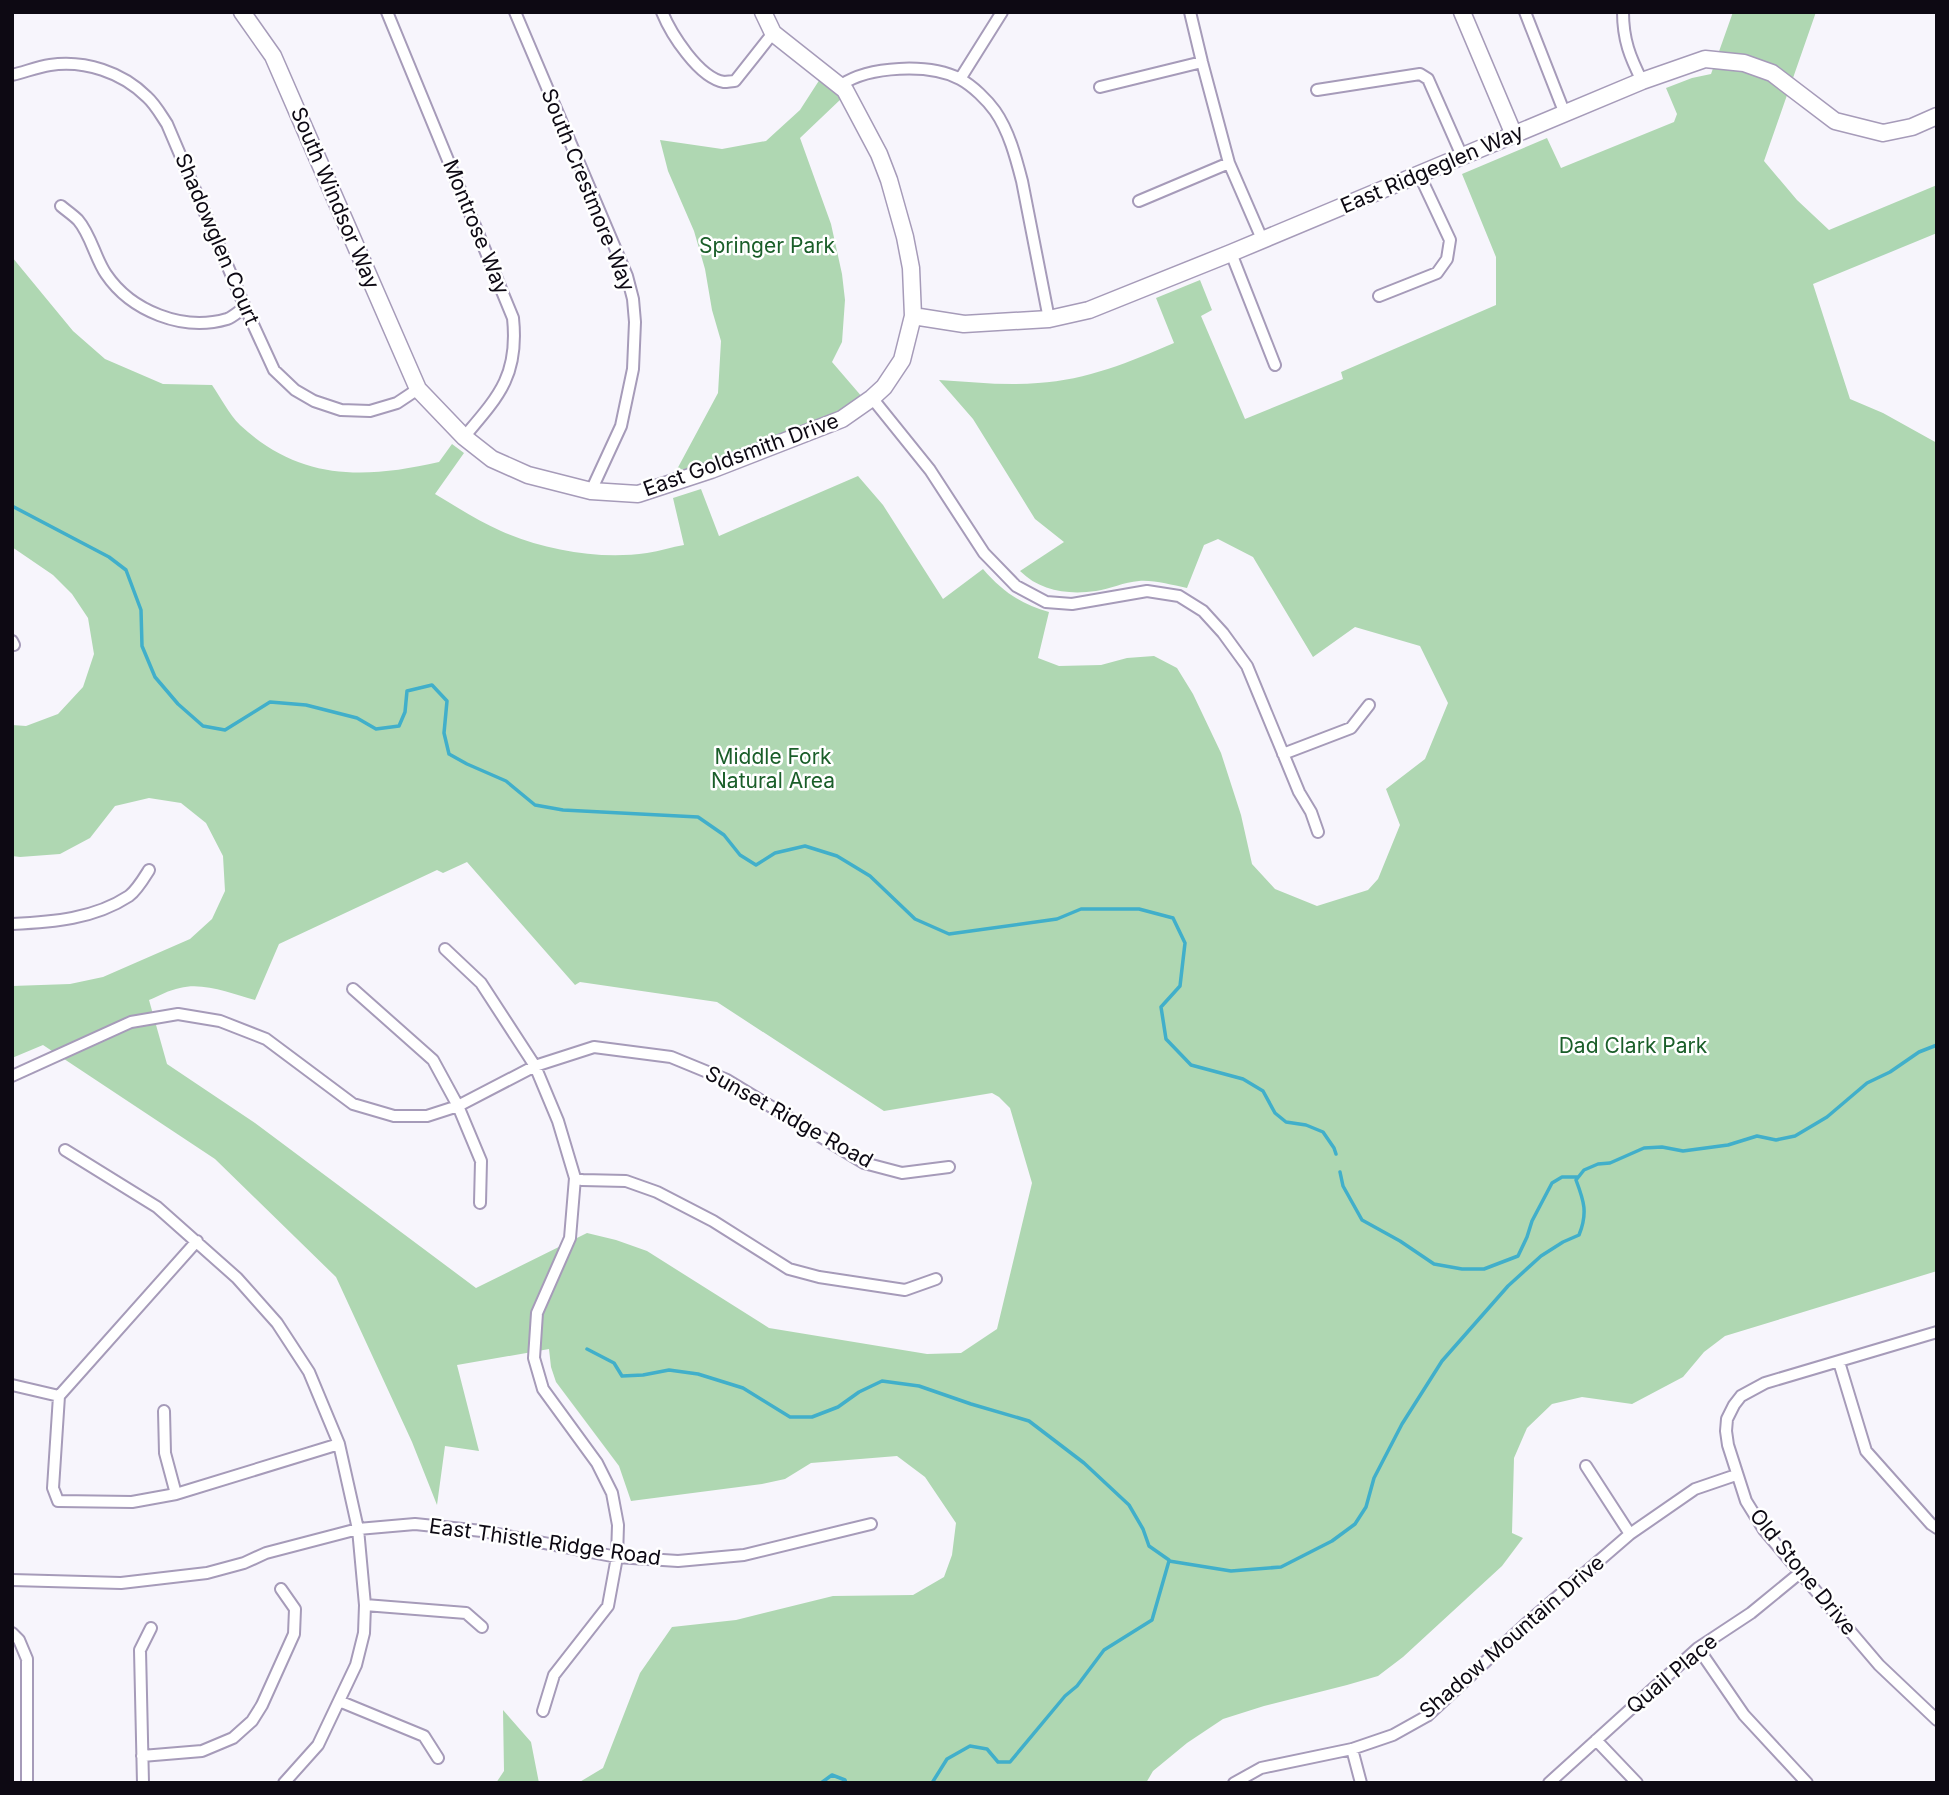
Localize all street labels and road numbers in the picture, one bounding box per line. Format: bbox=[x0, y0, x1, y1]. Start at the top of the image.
street label: South Crestmore Way bbox=[536, 85, 641, 295]
street label: South Windsor Way bbox=[286, 103, 385, 293]
street label: East Ridgeglen Way bbox=[1337, 119, 1527, 218]
street label: Shadowglen Court bbox=[170, 149, 265, 328]
street label: Montrose Way bbox=[438, 156, 515, 298]
street label: East Goldsmith Drive bbox=[640, 407, 842, 502]
street label: Sunset Ridge Road bbox=[701, 1060, 877, 1173]
street label: Old Stone Drive bbox=[1745, 1503, 1862, 1640]
street label: East Thistle Ridge Road bbox=[428, 1513, 663, 1570]
street label: Shadow Mountain Drive bbox=[1414, 1550, 1609, 1724]
street label: Quail Place bbox=[1621, 1628, 1722, 1719]

